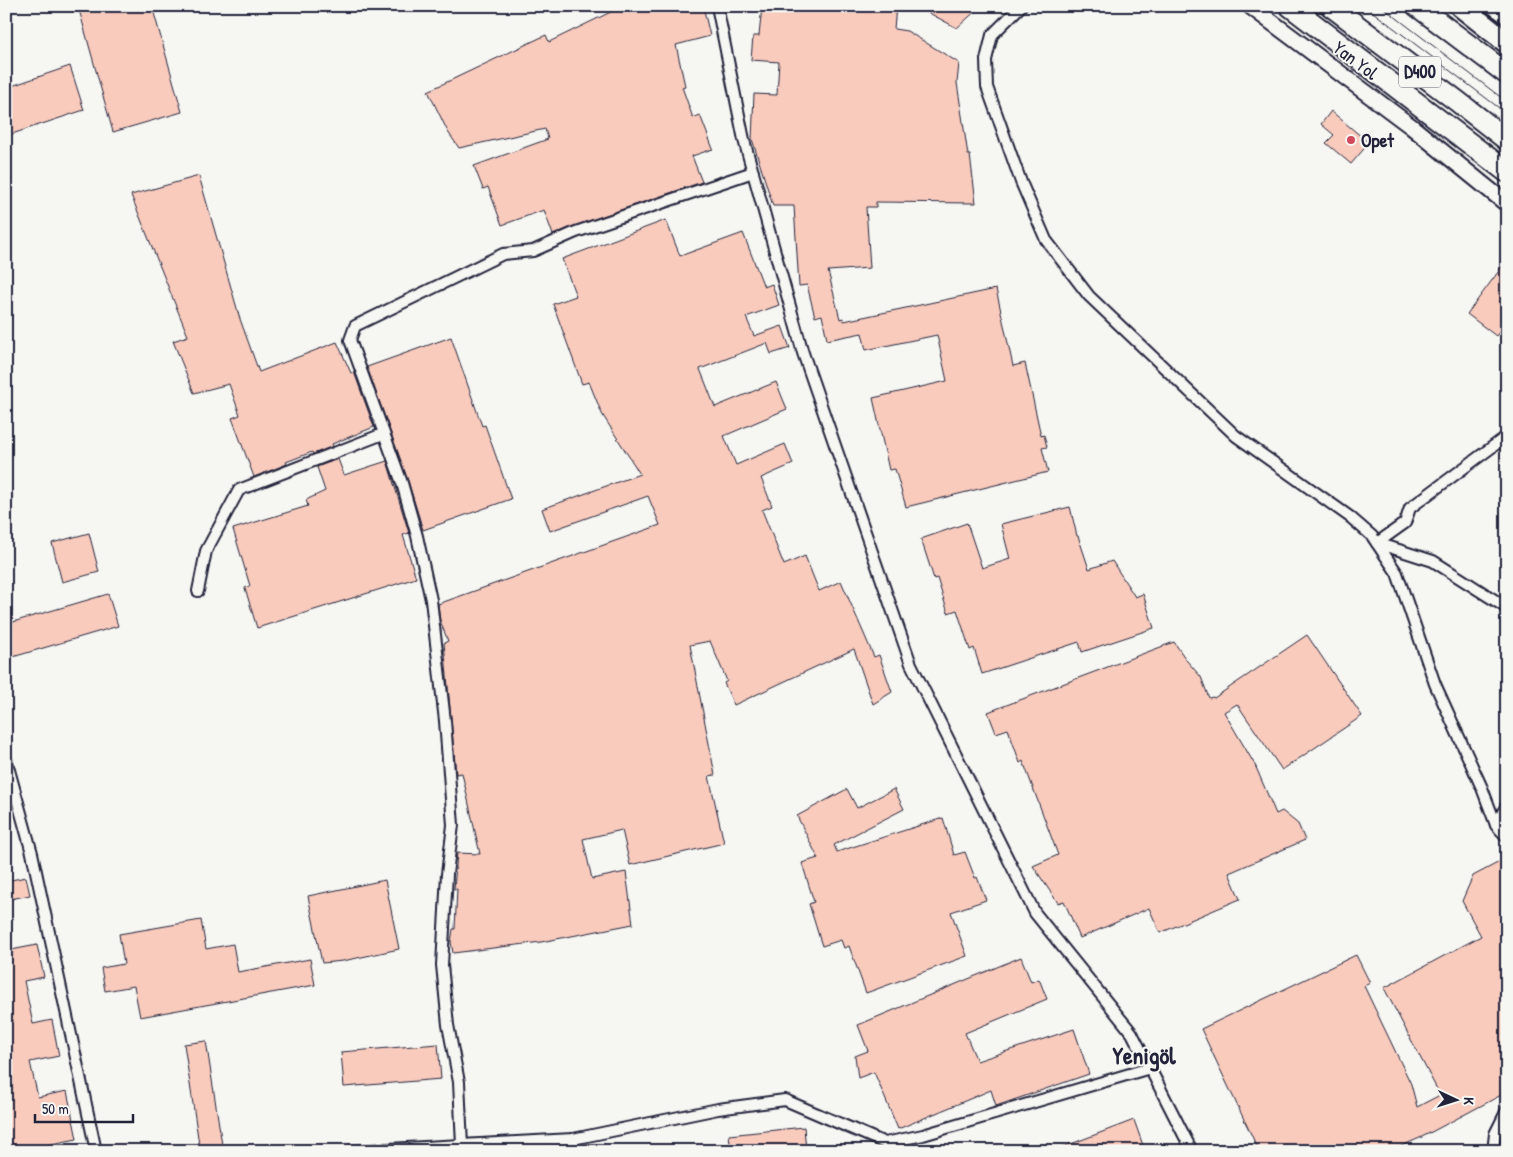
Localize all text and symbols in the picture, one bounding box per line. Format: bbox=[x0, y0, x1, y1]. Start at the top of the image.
street label: Yan Yol bbox=[1328, 35, 1385, 86]
road number: D400 bbox=[1399, 56, 1441, 88]
place label: Opet bbox=[1361, 127, 1395, 154]
marker: Opet bbox=[1345, 134, 1357, 146]
district label: Yenigöl bbox=[1112, 1039, 1176, 1072]
north arrow bbox=[1430, 1074, 1480, 1124]
scale bar bbox=[35, 1092, 132, 1124]
text: K bbox=[1460, 1097, 1479, 1106]
text: 50 m bbox=[42, 1098, 69, 1119]

